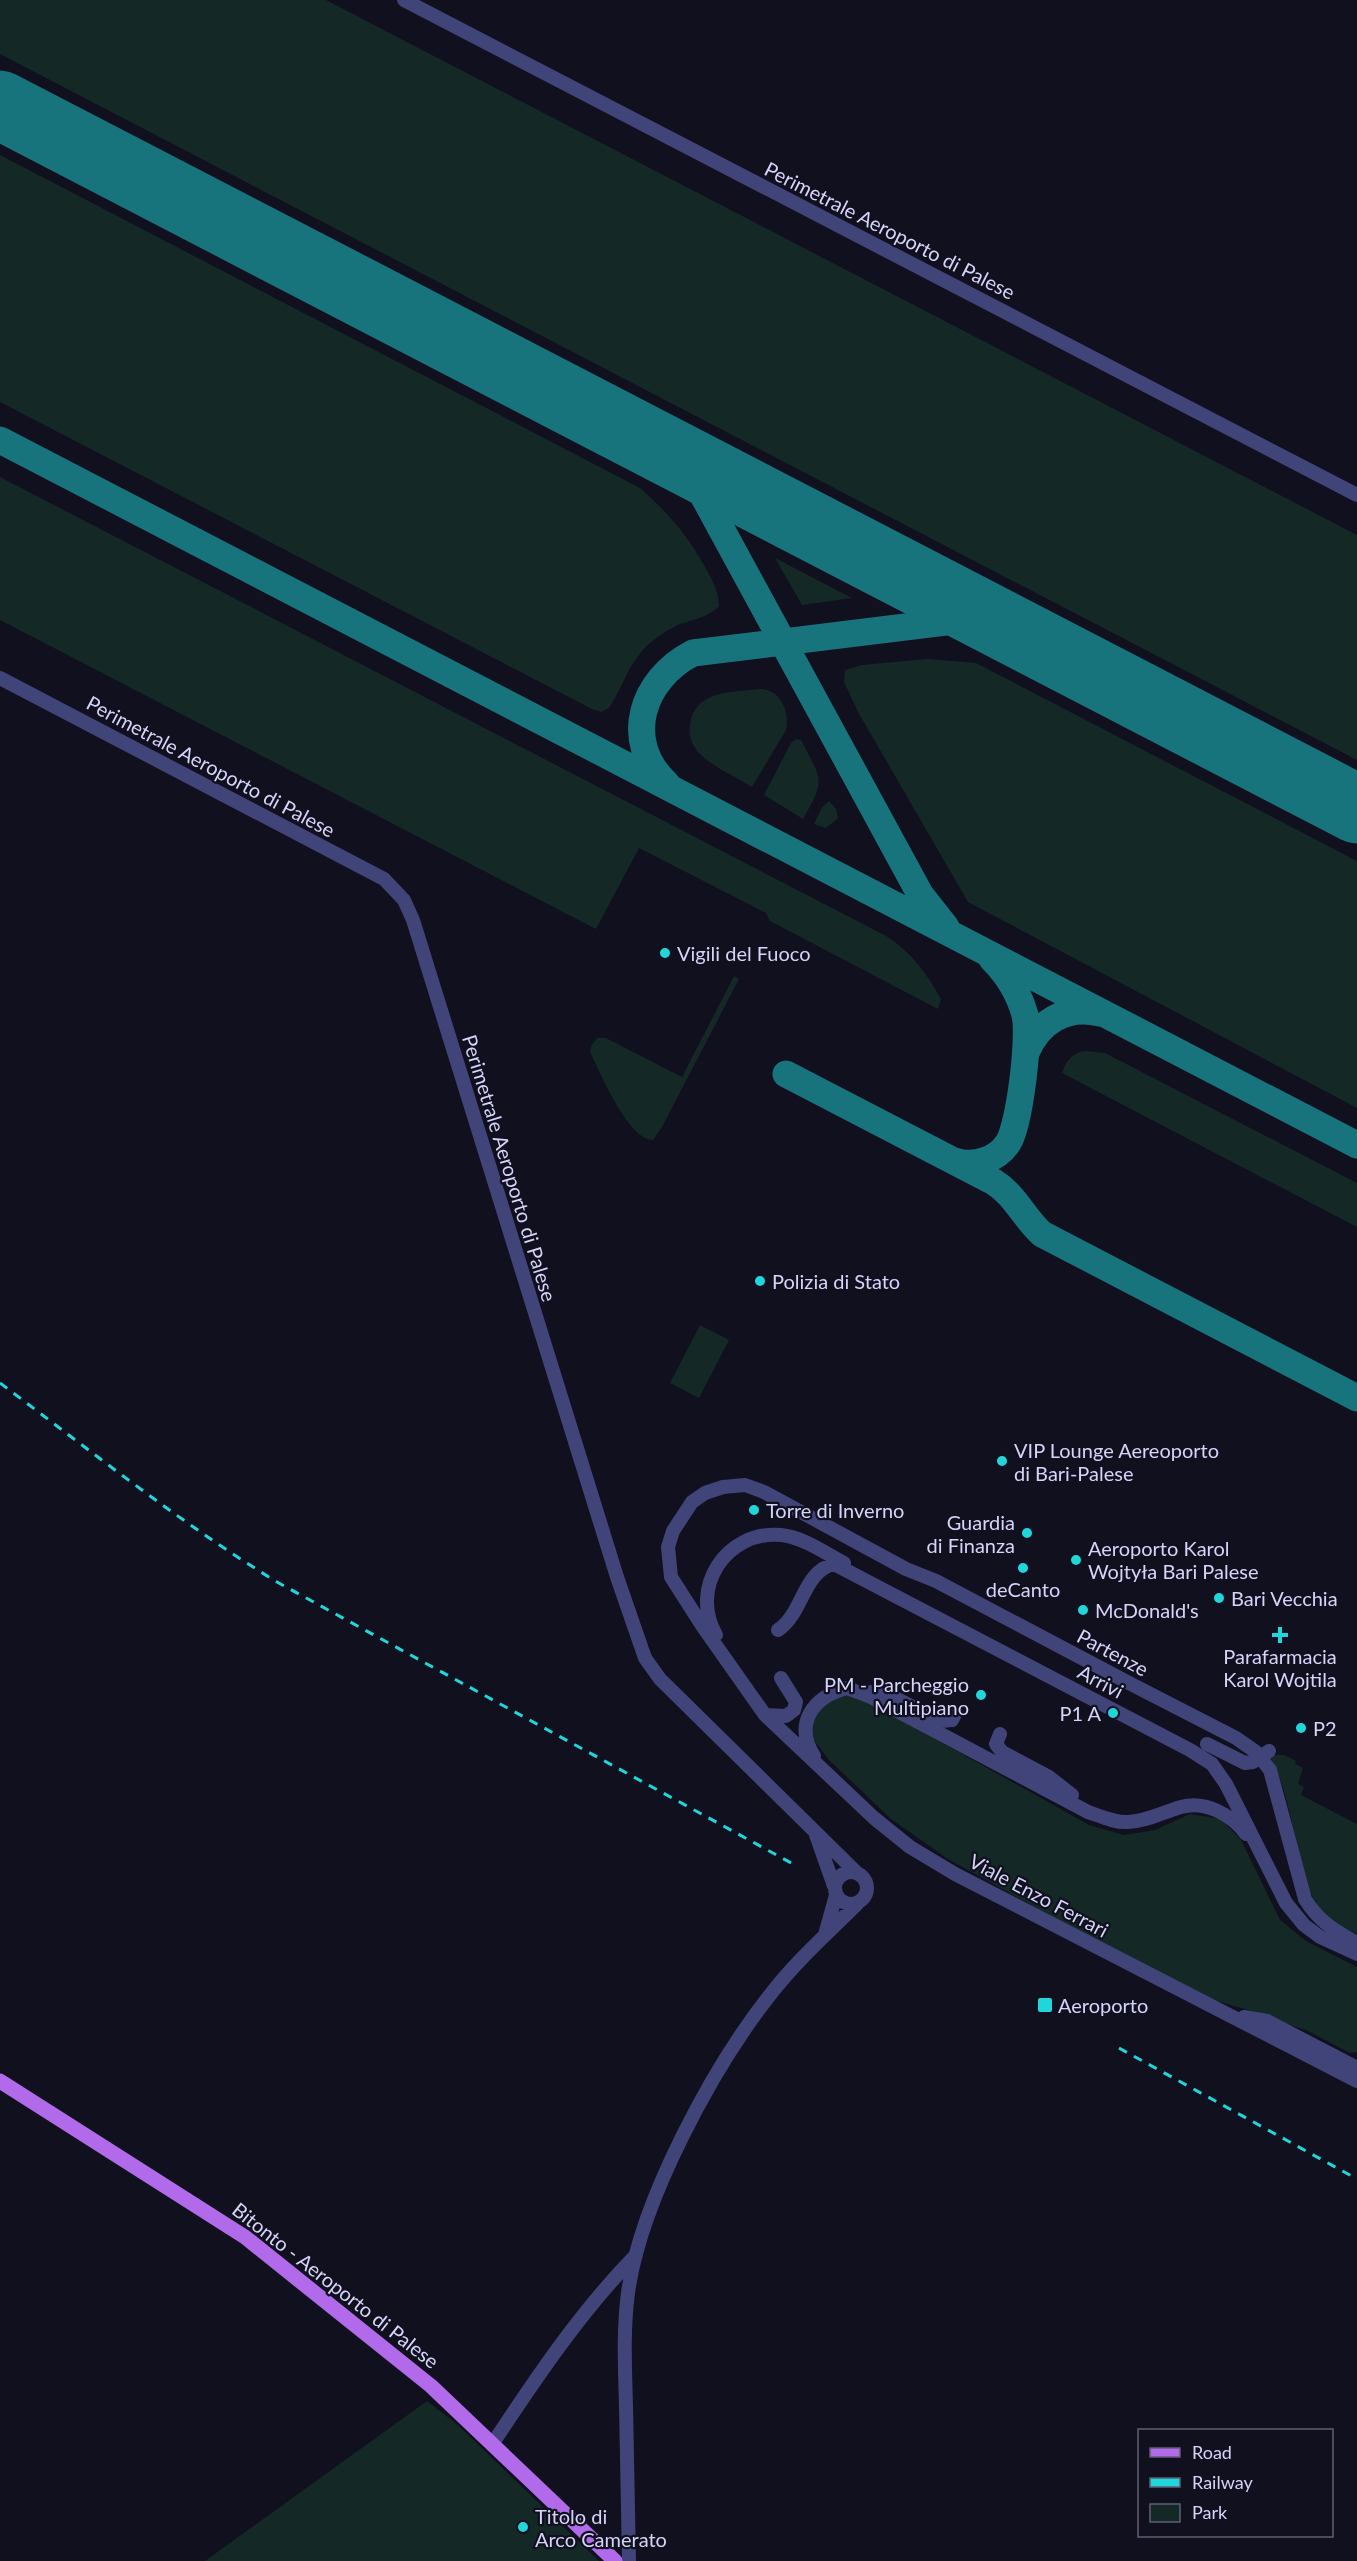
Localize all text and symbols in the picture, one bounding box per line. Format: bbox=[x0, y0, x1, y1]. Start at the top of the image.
street label: Perimetrale Aeroporto di Palese bbox=[761, 156, 1019, 304]
street label: Perimetrale Aeroporto di Palese bbox=[83, 690, 339, 842]
place label: Vigili del Fuoco bbox=[677, 941, 811, 965]
marker: Vigili del Fuoco bbox=[658, 946, 672, 960]
street label: Perimetrale Aeroporto di Palese bbox=[458, 1032, 562, 1304]
place label: Polizia di Stato bbox=[772, 1269, 900, 1293]
marker: Polizia di Stato bbox=[753, 1274, 767, 1288]
place label: VIP Lounge Aereoporto di Bari-Palese bbox=[1014, 1438, 1219, 1485]
marker: VIP Lounge Aereoporto di Bari-Palese bbox=[995, 1454, 1009, 1468]
place label: Torre di Inverno bbox=[766, 1498, 904, 1522]
marker: Torre di Inverno bbox=[747, 1503, 761, 1517]
place label: Guardia di Finanza bbox=[927, 1510, 1015, 1557]
marker: Guardia di Finanza bbox=[1020, 1526, 1034, 1540]
place label: Aeroporto Karol Wojtyła Bari Palese bbox=[1088, 1536, 1258, 1583]
marker: Aeroporto Karol Wojtyła Bari Palese bbox=[1069, 1553, 1083, 1567]
marker: deCanto bbox=[1016, 1561, 1030, 1575]
place label: deCanto bbox=[986, 1577, 1060, 1601]
place label: Bari Vecchia bbox=[1231, 1586, 1338, 1610]
marker: Bari Vecchia bbox=[1212, 1591, 1226, 1605]
place label: McDonald's bbox=[1095, 1598, 1199, 1622]
marker: McDonald's bbox=[1076, 1603, 1090, 1617]
street label: Partenze bbox=[1073, 1623, 1153, 1681]
marker: Parafarmacia Karol Wojtila bbox=[1273, 1628, 1287, 1642]
place label: Parafarmacia Karol Wojtila bbox=[1223, 1644, 1337, 1691]
street label: Arrivi bbox=[1074, 1659, 1128, 1703]
place label: PM - Parcheggio Multipiano bbox=[824, 1672, 969, 1719]
marker: PM - Parcheggio Multipiano bbox=[974, 1688, 988, 1702]
place label: P1 A bbox=[1059, 1701, 1101, 1725]
marker: P1 A bbox=[1106, 1706, 1120, 1720]
place label: P2 bbox=[1313, 1716, 1337, 1740]
marker: P2 bbox=[1294, 1721, 1308, 1735]
street label: Viale Enzo Ferrari bbox=[965, 1848, 1113, 1942]
place label: Aeroporto bbox=[1058, 1993, 1148, 2017]
marker: Aeroporto bbox=[1036, 1996, 1054, 2014]
street label: Bitonto - Aeroporto di Palese bbox=[228, 2197, 444, 2373]
legend bbox=[1138, 2429, 1333, 2537]
text: Road bbox=[1192, 2441, 1232, 2463]
text: Railway bbox=[1192, 2471, 1253, 2493]
text: Park bbox=[1192, 2501, 1228, 2523]
place label: Titolo di Arco Camerato bbox=[535, 2504, 667, 2551]
marker: Titolo di Arco Camerato bbox=[516, 2520, 530, 2534]

